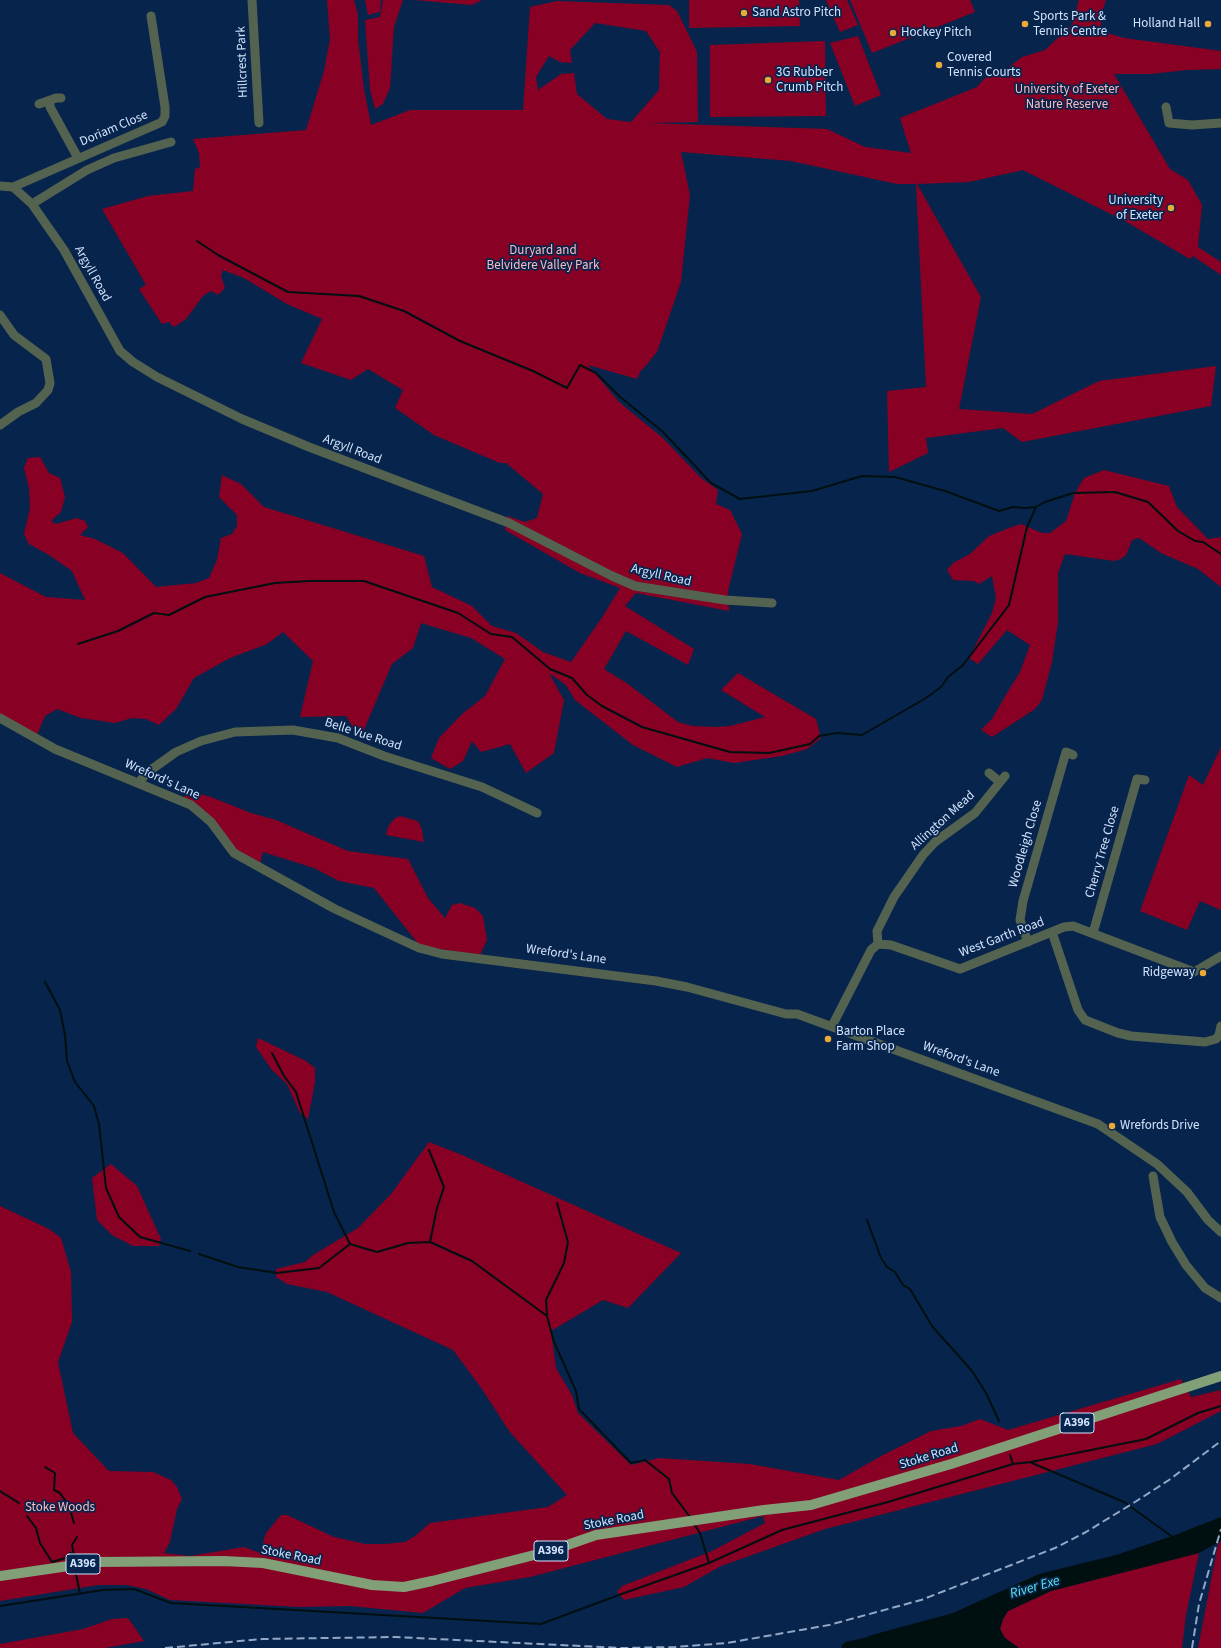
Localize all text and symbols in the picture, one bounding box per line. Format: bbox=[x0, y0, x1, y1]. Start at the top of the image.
place label: Sand Astro Pitch bbox=[752, 5, 841, 21]
marker: Sand Astro Pitch bbox=[739, 8, 749, 18]
place label: Sports Park & Tennis Centre bbox=[1033, 9, 1107, 40]
place label: Holland Hall bbox=[1133, 16, 1200, 32]
marker: Sports Park & Tennis Centre bbox=[1020, 19, 1030, 29]
marker: Holland Hall bbox=[1203, 19, 1213, 29]
place label: Hockey Pitch bbox=[901, 25, 972, 41]
street label: Hillcrest Park bbox=[234, 26, 252, 98]
marker: Hockey Pitch bbox=[888, 28, 898, 38]
place label: Covered Tennis Courts bbox=[947, 50, 1021, 81]
marker: Covered Tennis Courts bbox=[934, 60, 944, 70]
place label: 3G Rubber Crumb Pitch bbox=[776, 65, 843, 96]
marker: 3G Rubber Crumb Pitch bbox=[763, 75, 773, 85]
park label: University of Exeter Nature Reserve bbox=[1015, 82, 1119, 113]
street label: Doriam Close bbox=[78, 108, 150, 150]
place label: University of Exeter bbox=[1108, 193, 1163, 224]
marker: University of Exeter bbox=[1166, 203, 1176, 213]
street label: Argyll Road bbox=[70, 243, 114, 305]
park label: Duryard and Belvidere Valley Park bbox=[487, 243, 599, 274]
street label: Argyll Road bbox=[321, 432, 383, 468]
street label: Argyll Road bbox=[629, 561, 693, 591]
street label: Belle Vue Road bbox=[323, 715, 403, 755]
street label: Wreford's Lane bbox=[122, 756, 202, 804]
street label: Allington Mead bbox=[908, 788, 978, 854]
street label: Woodleigh Close bbox=[1006, 798, 1046, 890]
street label: Cherry Tree Close bbox=[1082, 804, 1124, 900]
street label: West Garth Road bbox=[957, 915, 1047, 961]
street label: Wreford's Lane bbox=[525, 942, 607, 968]
place label: Ridgeway bbox=[1142, 965, 1195, 981]
marker: Ridgeway bbox=[1198, 968, 1208, 978]
place label: Barton Place Farm Shop bbox=[836, 1024, 905, 1055]
marker: Barton Place Farm Shop bbox=[823, 1034, 833, 1044]
street label: Wreford's Lane bbox=[920, 1039, 1002, 1081]
place label: Wrefords Drive bbox=[1120, 1118, 1200, 1134]
marker: Wrefords Drive bbox=[1107, 1121, 1117, 1131]
road number: A396 bbox=[1060, 1413, 1094, 1433]
street label: Stoke Road bbox=[898, 1441, 960, 1473]
park label: Stoke Woods bbox=[25, 1500, 95, 1516]
street label: Stoke Road bbox=[583, 1508, 645, 1534]
road number: A396 bbox=[534, 1541, 568, 1561]
street label: Stoke Road bbox=[260, 1543, 322, 1569]
road number: A396 bbox=[66, 1554, 100, 1574]
water label: River Exe bbox=[1008, 1573, 1062, 1603]

